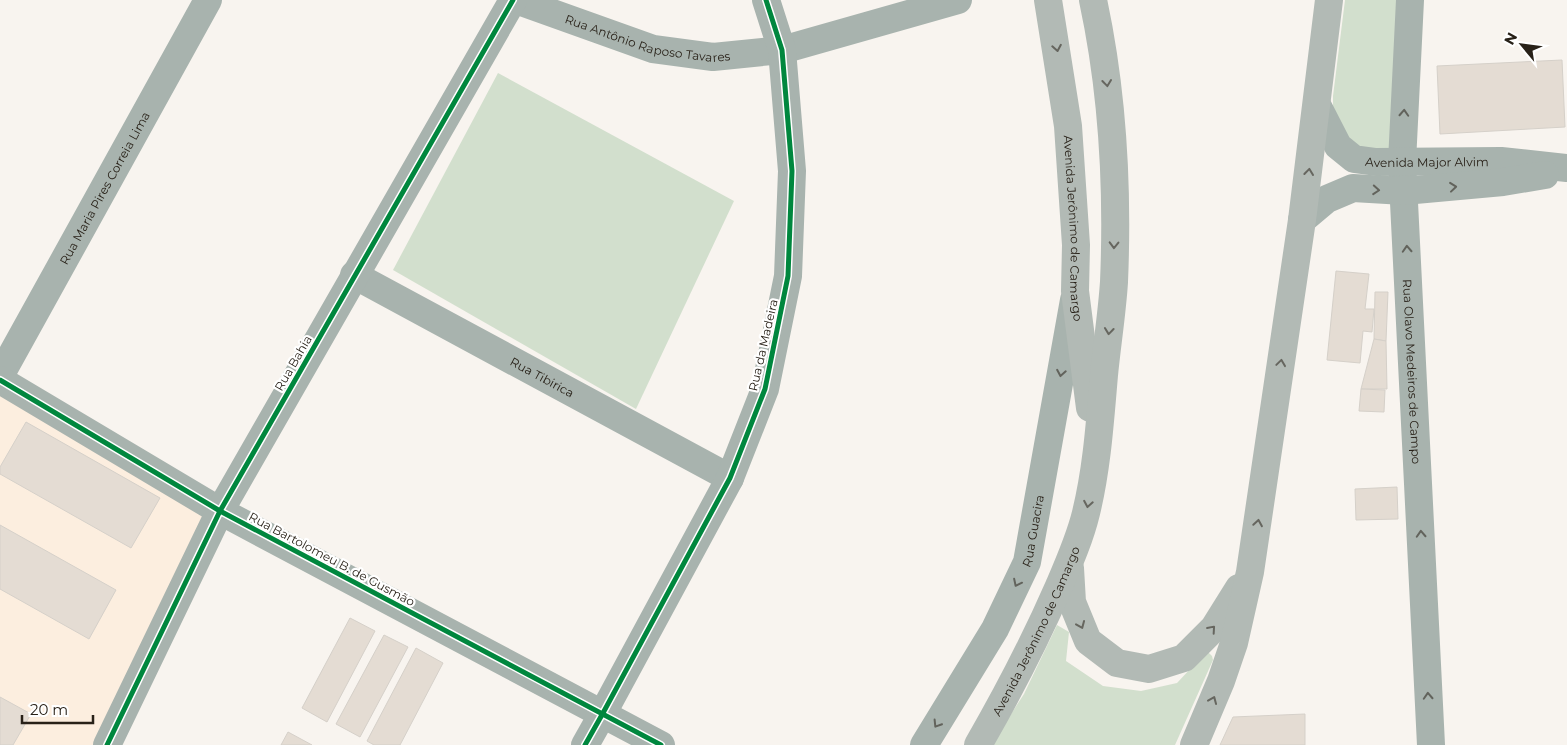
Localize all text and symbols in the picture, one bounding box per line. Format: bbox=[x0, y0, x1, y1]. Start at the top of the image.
street label: Rua Antônio Raposo Tavares bbox=[563, 11, 731, 65]
north arrow bbox=[1497, 20, 1547, 70]
text: N bbox=[1500, 29, 1521, 48]
one-way arrow bbox=[1051, 44, 1061, 52]
one-way arrow bbox=[1101, 79, 1112, 87]
street label: Rua Maria Pires Correia Lima bbox=[56, 109, 152, 267]
one-way arrow bbox=[1399, 109, 1410, 117]
street label: Avenida Jerônimo de Camargo bbox=[1061, 135, 1086, 322]
street label: Avenida Major Alvim bbox=[1365, 153, 1489, 170]
one-way arrow bbox=[1303, 167, 1313, 176]
one-way arrow bbox=[1449, 181, 1457, 192]
one-way arrow bbox=[1372, 184, 1380, 195]
one-way arrow bbox=[1109, 241, 1119, 249]
one-way arrow bbox=[1402, 245, 1413, 253]
street label: Rua Olavo Medeiros de Campo bbox=[1400, 279, 1425, 464]
street label: Rua da Madeira bbox=[745, 298, 781, 392]
one-way arrow bbox=[1104, 327, 1115, 335]
street label: Rua Bahia bbox=[271, 333, 315, 393]
street label: Rua Tibirica bbox=[508, 353, 577, 400]
one-way arrow bbox=[1275, 358, 1285, 367]
one-way arrow bbox=[1056, 369, 1066, 378]
street label: Rua Guacira bbox=[1018, 494, 1046, 569]
one-way arrow bbox=[1083, 499, 1093, 508]
street label: Rua Bartolomeu B. de Gusmão bbox=[246, 509, 418, 609]
one-way arrow bbox=[1252, 519, 1263, 527]
one-way arrow bbox=[1415, 530, 1426, 538]
street label: Avenida Jerônimo de Camargo bbox=[989, 544, 1082, 718]
one-way arrow bbox=[1013, 578, 1023, 587]
one-way arrow bbox=[1075, 621, 1085, 629]
one-way arrow bbox=[1206, 626, 1215, 635]
scale bar bbox=[22, 692, 94, 724]
one-way arrow bbox=[1423, 692, 1434, 700]
one-way arrow bbox=[1207, 696, 1218, 705]
text: 20 m bbox=[30, 700, 68, 719]
one-way arrow bbox=[933, 719, 943, 728]

